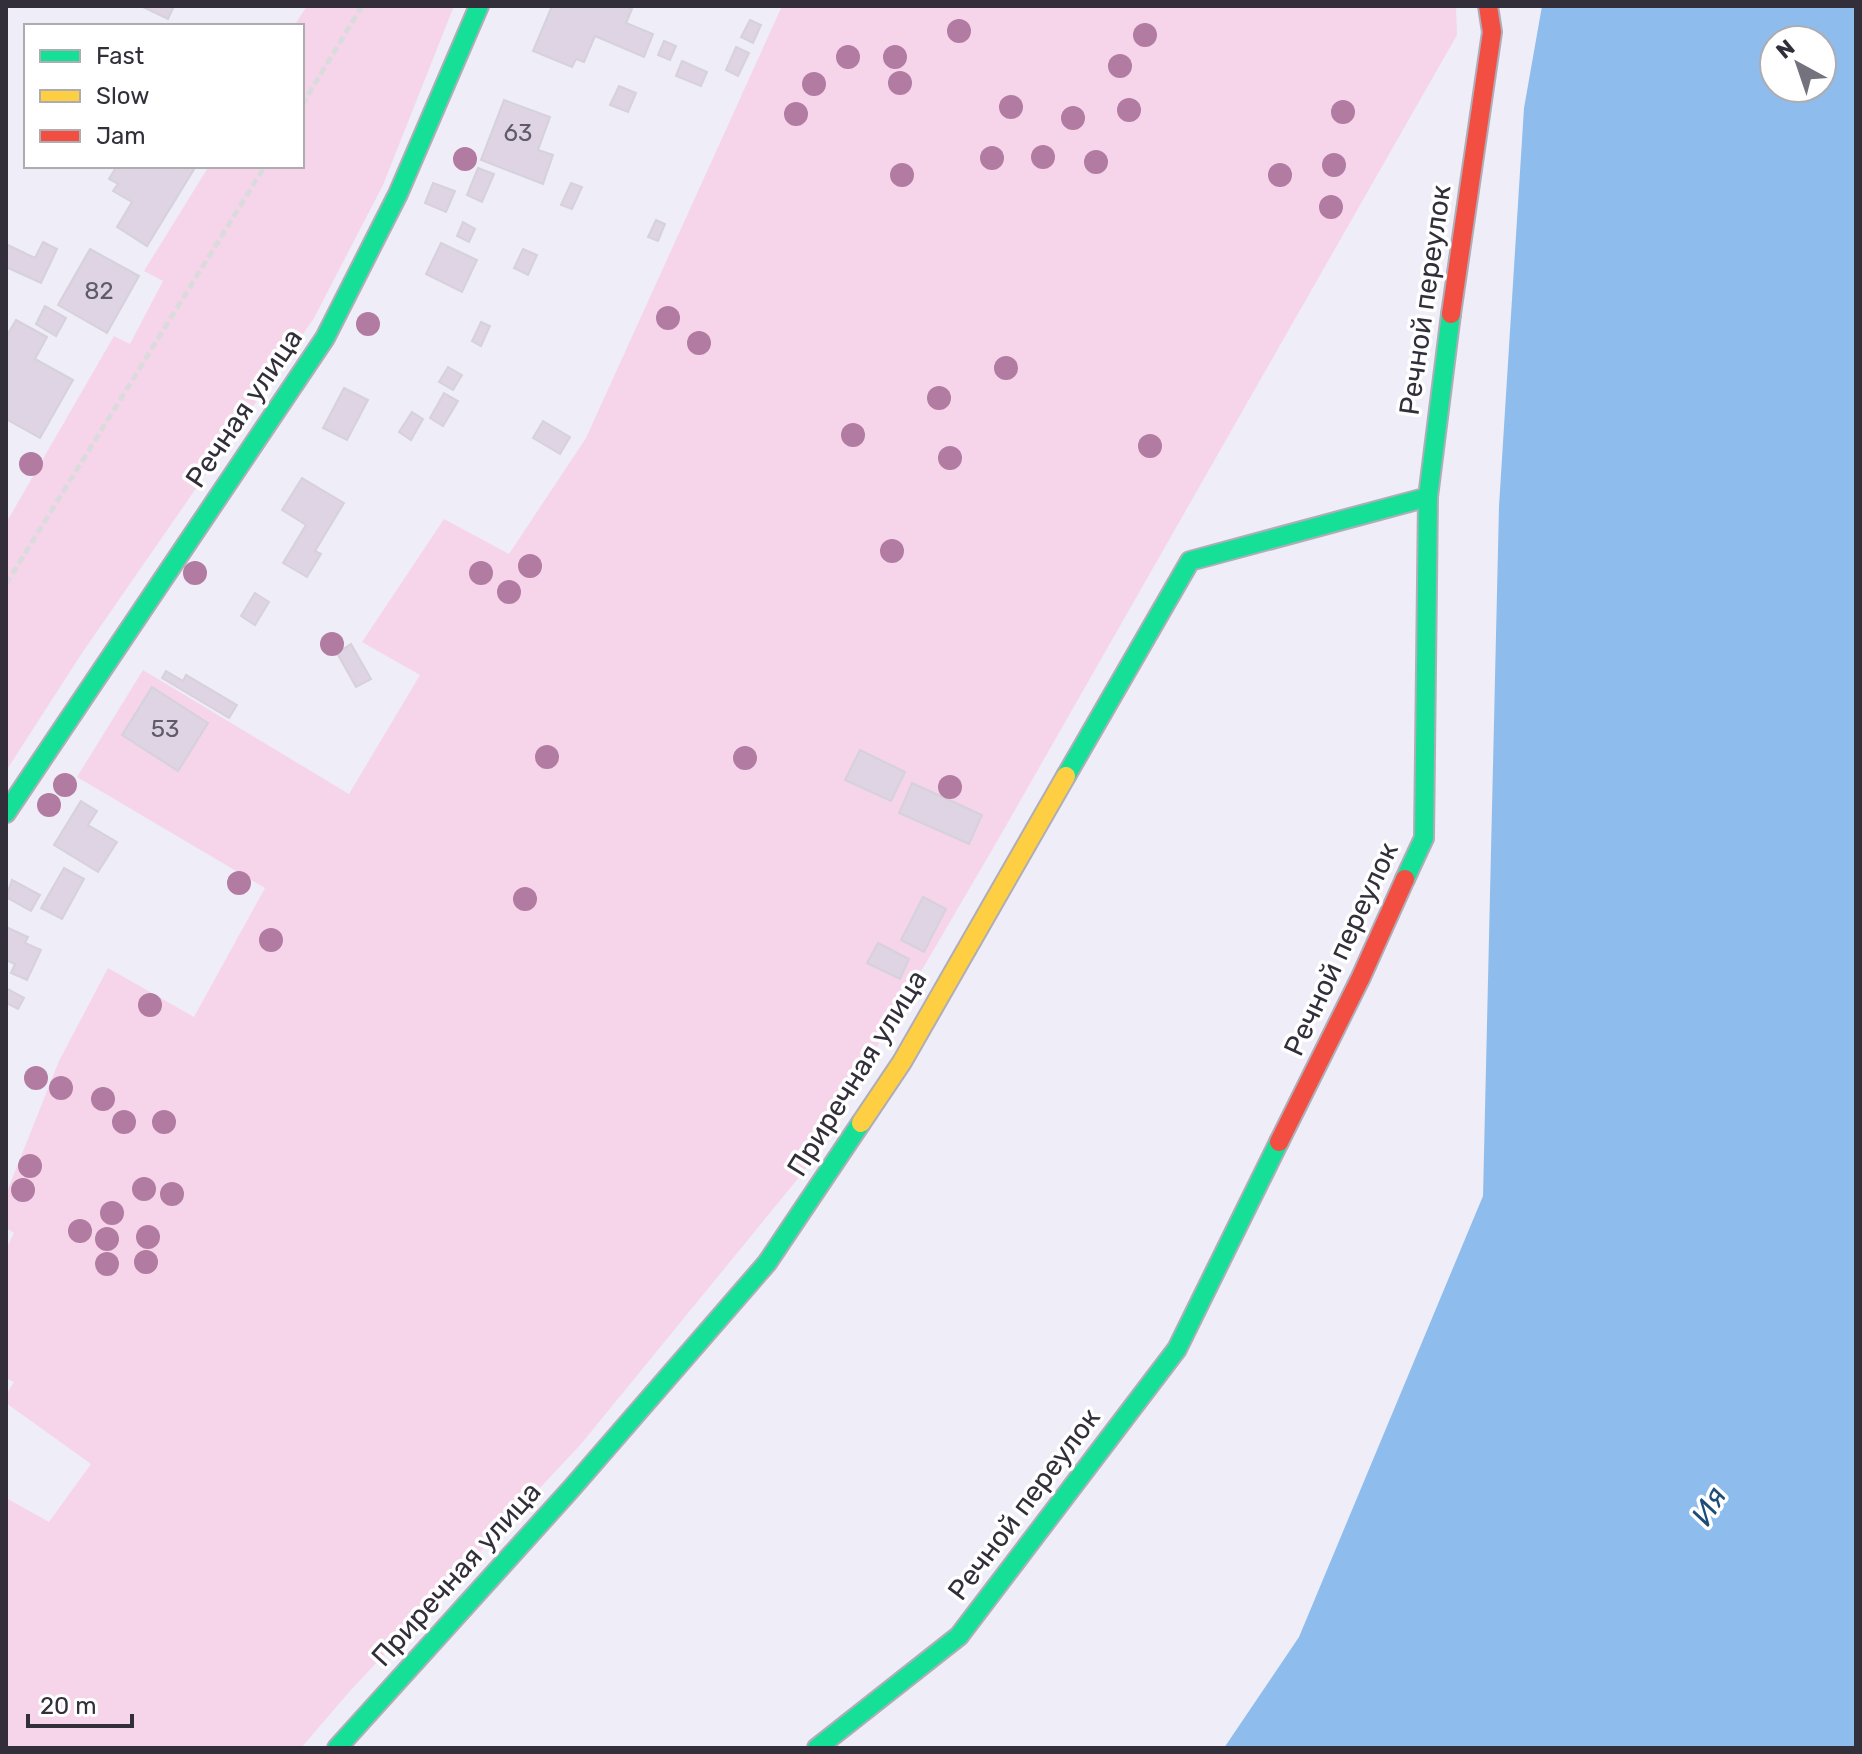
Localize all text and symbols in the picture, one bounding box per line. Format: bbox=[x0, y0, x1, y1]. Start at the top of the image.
legend bbox=[24, 24, 304, 168]
north arrow bbox=[1758, 24, 1838, 104]
text: N bbox=[1771, 34, 1800, 64]
text: Fast bbox=[96, 42, 144, 70]
text: Slow bbox=[96, 82, 149, 110]
house number: 63 bbox=[504, 119, 532, 147]
text: Jam bbox=[96, 122, 146, 150]
street label: Речной переулок bbox=[1393, 183, 1457, 417]
house number: 82 bbox=[84, 277, 114, 305]
street label: Речная улица bbox=[179, 322, 309, 494]
house number: 53 bbox=[151, 715, 179, 743]
street label: Речной переулок bbox=[1277, 837, 1405, 1061]
street label: Приречная улица bbox=[780, 964, 934, 1182]
street label: Речной переулок bbox=[941, 1401, 1107, 1607]
street label: Приречная улица bbox=[365, 1475, 547, 1673]
water label: Ия bbox=[1684, 1480, 1734, 1532]
scale bar bbox=[28, 1678, 132, 1728]
text: 20 m bbox=[40, 1692, 97, 1720]

